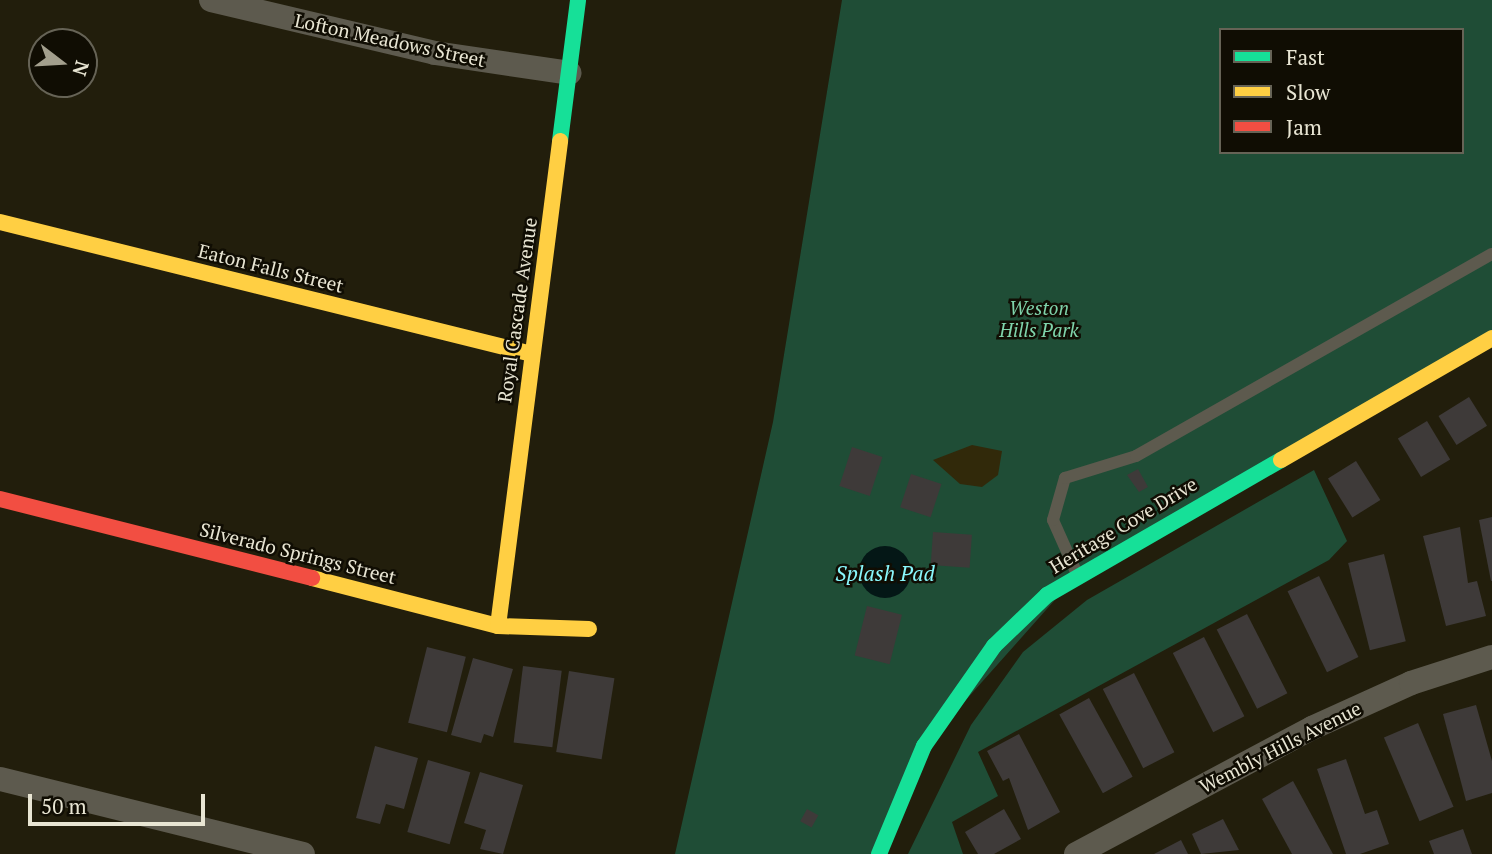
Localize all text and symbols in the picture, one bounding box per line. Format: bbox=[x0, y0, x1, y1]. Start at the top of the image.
street label: Lofton Meadows Street bbox=[293, 9, 487, 71]
north arrow bbox=[28, 28, 98, 98]
legend bbox=[1219, 28, 1464, 154]
text: Fast bbox=[1286, 43, 1325, 71]
text: N bbox=[68, 58, 96, 79]
text: Slow bbox=[1286, 78, 1330, 106]
text: Jam bbox=[1286, 113, 1322, 141]
street label: Royal Cascade Avenue bbox=[493, 216, 541, 404]
street label: Eaton Falls Street bbox=[196, 239, 346, 297]
park label: Weston Hills Park bbox=[999, 297, 1079, 341]
street label: Heritage Cove Drive bbox=[1045, 472, 1201, 578]
street label: Silverado Springs Street bbox=[197, 518, 399, 588]
water label: Splash Pad bbox=[835, 560, 935, 586]
street label: Wembly Hills Avenue bbox=[1195, 696, 1365, 798]
scale bar bbox=[32, 780, 208, 824]
text: 50 m bbox=[41, 792, 87, 820]

